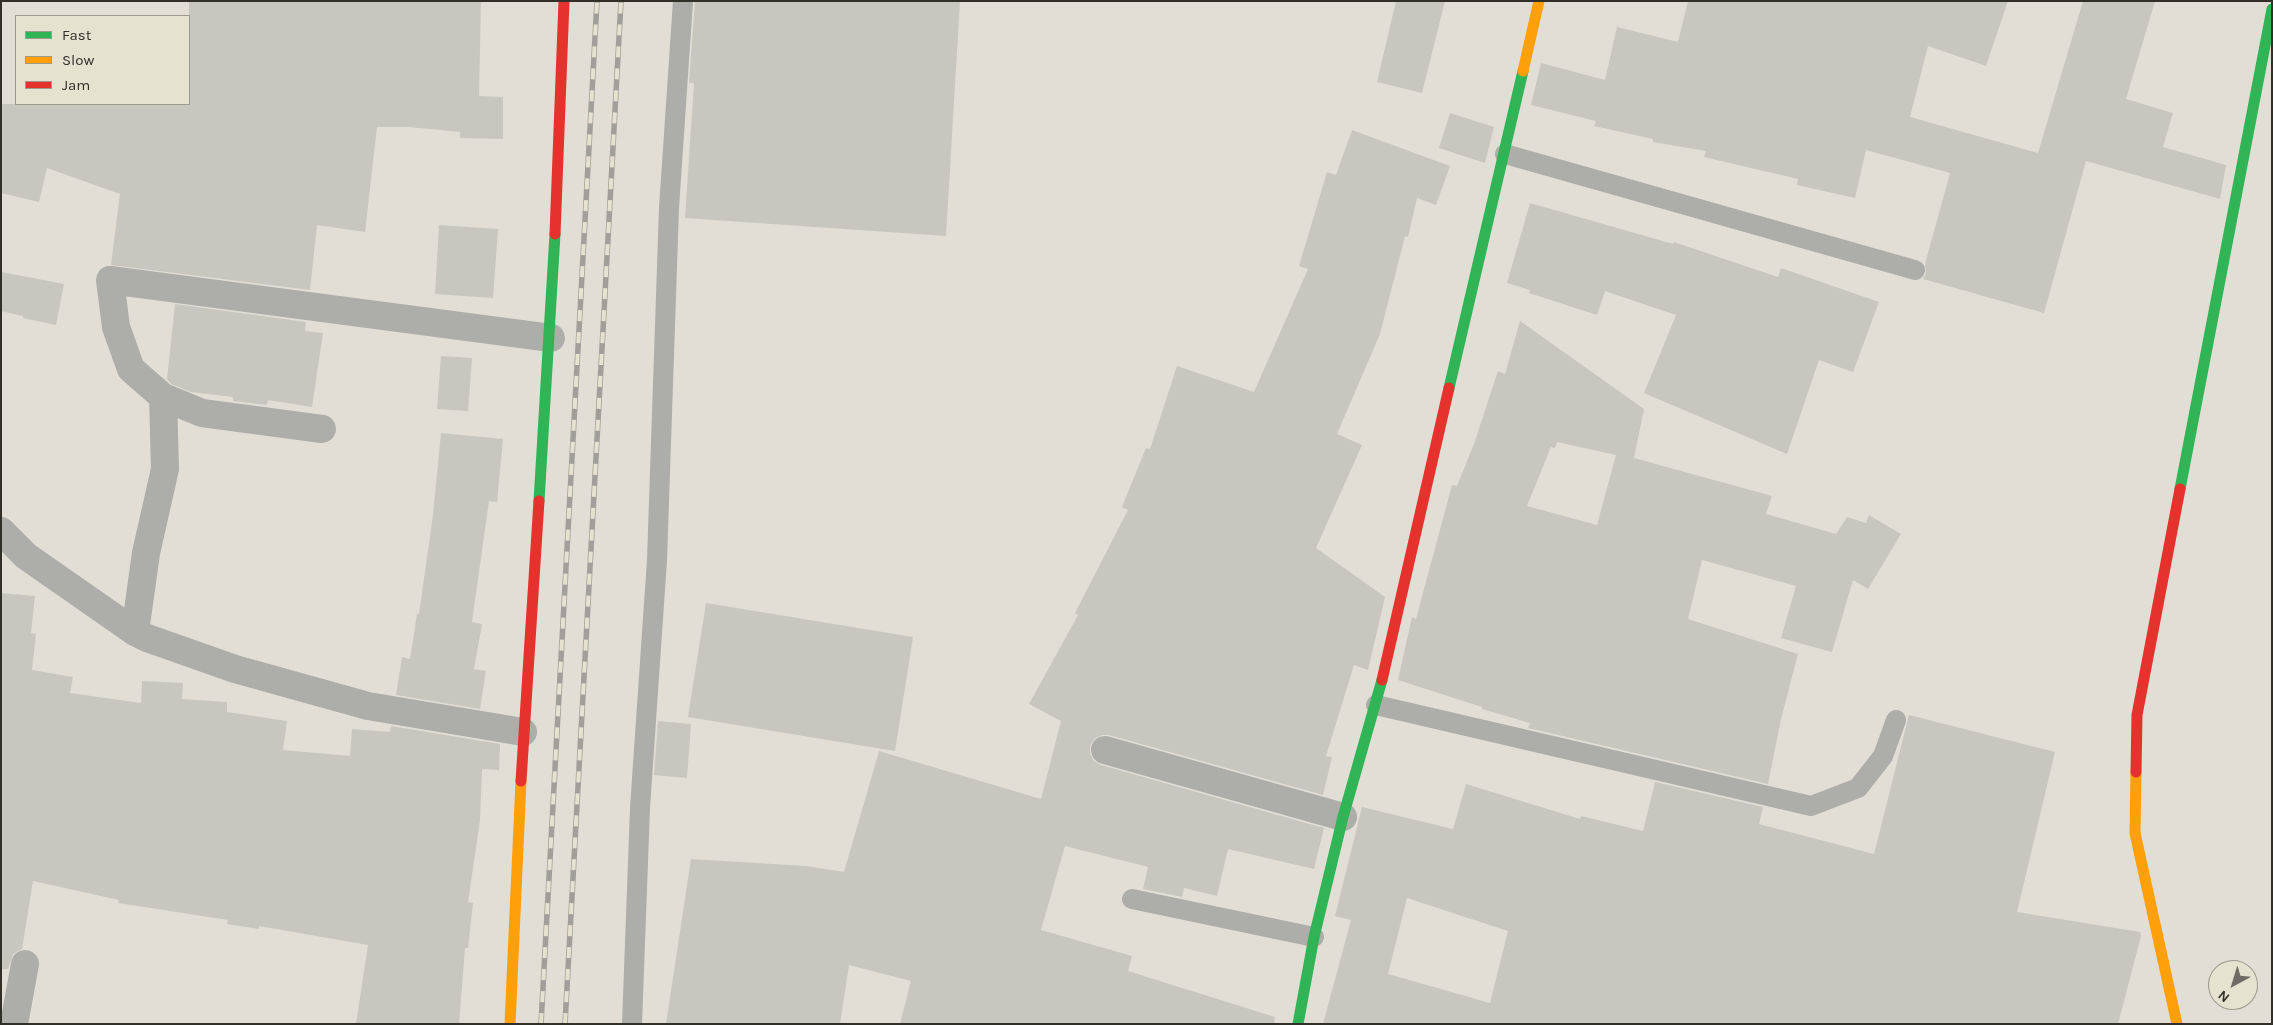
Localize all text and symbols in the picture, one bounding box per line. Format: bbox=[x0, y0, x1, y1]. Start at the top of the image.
legend bbox=[15, 15, 190, 105]
text: Fast bbox=[62, 26, 91, 44]
text: Slow bbox=[62, 51, 94, 69]
text: Jam bbox=[62, 76, 90, 94]
north arrow bbox=[2208, 960, 2258, 1010]
text: N bbox=[2215, 987, 2233, 1006]

